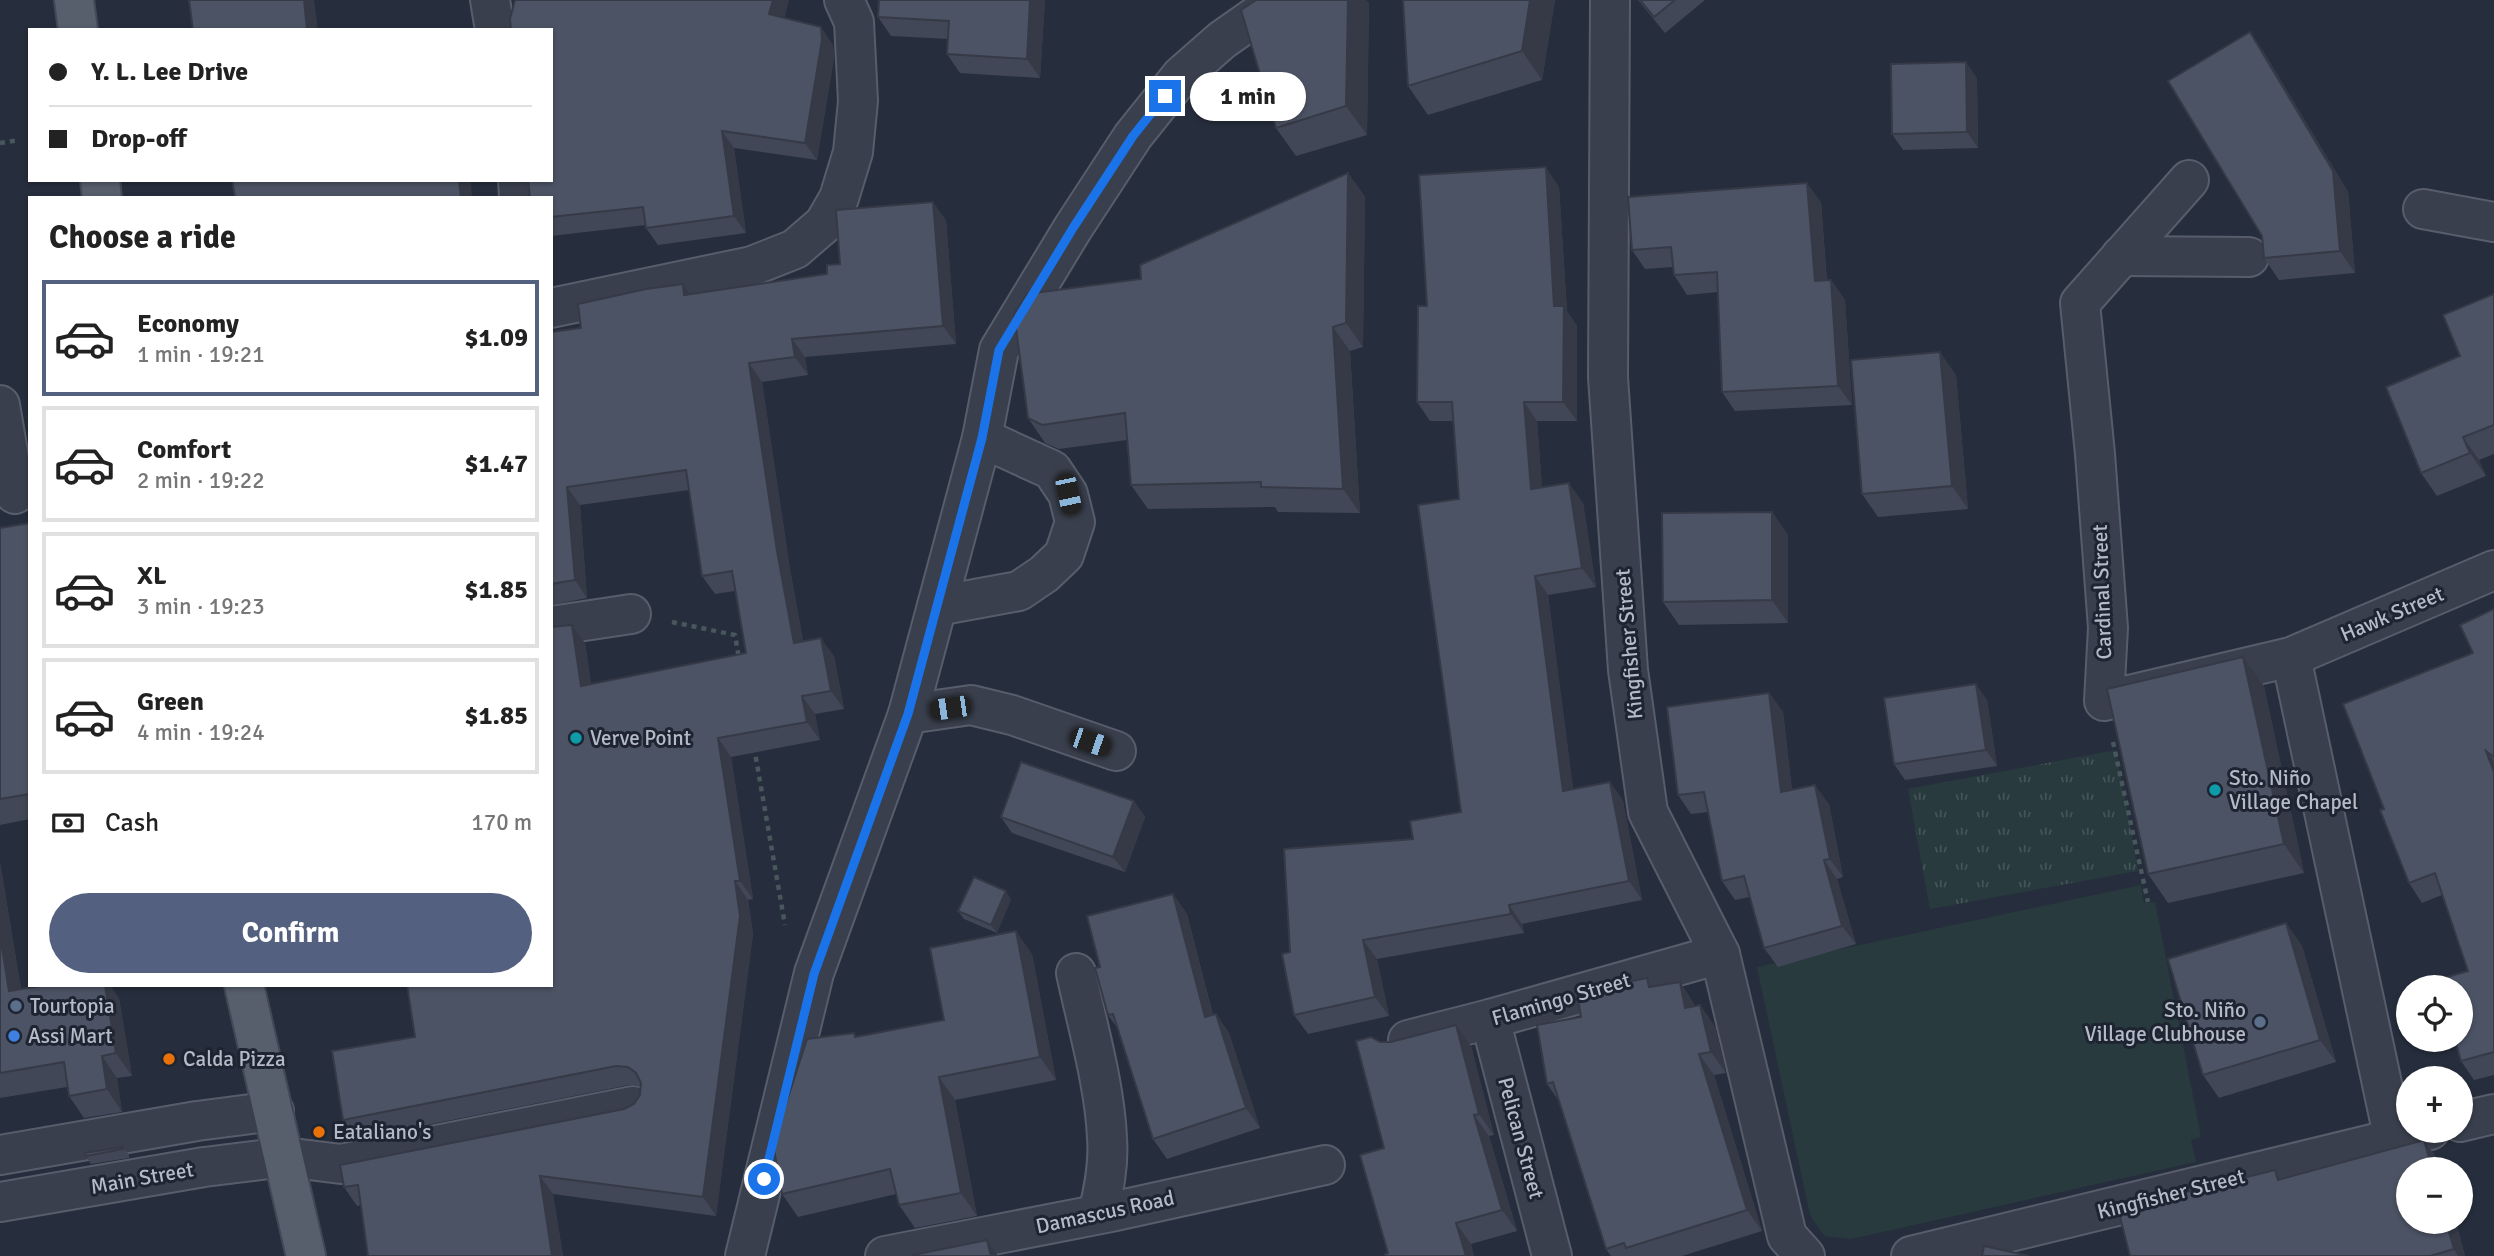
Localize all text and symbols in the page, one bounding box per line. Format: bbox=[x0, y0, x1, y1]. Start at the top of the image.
text: Y. L. Lee Drive bbox=[91, 56, 248, 88]
callout: 1 min bbox=[1190, 72, 1305, 120]
route end bbox=[1149, 80, 1181, 112]
text: 1 min bbox=[1220, 82, 1276, 111]
text: Drop-off bbox=[91, 123, 187, 155]
text: Choose a ride bbox=[49, 218, 236, 257]
icon: car bbox=[53, 307, 116, 370]
text: Economy bbox=[137, 308, 239, 340]
text: $1.09 bbox=[464, 322, 528, 354]
text: 1 min · 19:21 bbox=[137, 340, 265, 369]
icon: car bbox=[53, 433, 116, 496]
text: Comfort bbox=[137, 434, 231, 466]
text: $1.47 bbox=[464, 448, 528, 480]
text: 2 min · 19:22 bbox=[137, 466, 265, 495]
car bbox=[1054, 471, 1083, 517]
street label: Cardinal Street bbox=[2087, 524, 2117, 660]
icon: car bbox=[53, 559, 116, 622]
text: XL bbox=[137, 560, 167, 592]
street label: Kingfisher Street bbox=[1609, 568, 1649, 720]
text: $1.85 bbox=[464, 574, 528, 606]
street label: Hawk Street bbox=[2336, 581, 2448, 647]
text: 3 min · 19:23 bbox=[137, 592, 265, 621]
icon: car bbox=[53, 685, 116, 748]
text: Green bbox=[137, 686, 204, 718]
car bbox=[928, 695, 973, 721]
text: $1.85 bbox=[464, 700, 528, 732]
text: 4 min · 19:24 bbox=[137, 718, 265, 747]
place label: Verve Point bbox=[590, 725, 691, 751]
car bbox=[1067, 725, 1114, 759]
marker: Verve Point bbox=[568, 730, 584, 746]
place label: Sto. Niño Village Chapel bbox=[2229, 765, 2358, 815]
marker: Sto. Niño Village Chapel bbox=[2207, 782, 2223, 798]
icon: cash bbox=[49, 804, 87, 842]
text: Cash bbox=[105, 807, 159, 839]
text: 170 m bbox=[471, 808, 532, 837]
button: Confirm bbox=[49, 893, 532, 973]
street label: Flamingo Street bbox=[1489, 967, 1633, 1031]
map controls bbox=[2396, 975, 2473, 1234]
button: locate bbox=[2396, 975, 2473, 1052]
place label: Tourtopia bbox=[30, 993, 115, 1019]
place label: Sto. Niño Village Clubhouse bbox=[2085, 997, 2246, 1047]
marker: Tourtopia bbox=[8, 998, 24, 1014]
marker: Sto. Niño Village Clubhouse bbox=[2252, 1014, 2268, 1030]
place label: Assi Mart bbox=[28, 1023, 113, 1049]
marker: Assi Mart bbox=[6, 1028, 22, 1044]
place label: Calda Pizza bbox=[183, 1046, 286, 1072]
marker: Calda Pizza bbox=[161, 1051, 177, 1067]
button: + bbox=[2396, 1066, 2473, 1143]
street label: Pelican Street bbox=[1492, 1074, 1550, 1202]
place label: Eataliano's bbox=[333, 1119, 431, 1145]
marker: Eataliano's bbox=[311, 1124, 327, 1140]
street label: Main Street bbox=[88, 1156, 196, 1200]
button: − bbox=[2396, 1157, 2473, 1234]
route start bbox=[748, 1163, 780, 1195]
street label: Kingfisher Street bbox=[2095, 1163, 2247, 1225]
street label: Damascus Road bbox=[1033, 1185, 1177, 1239]

